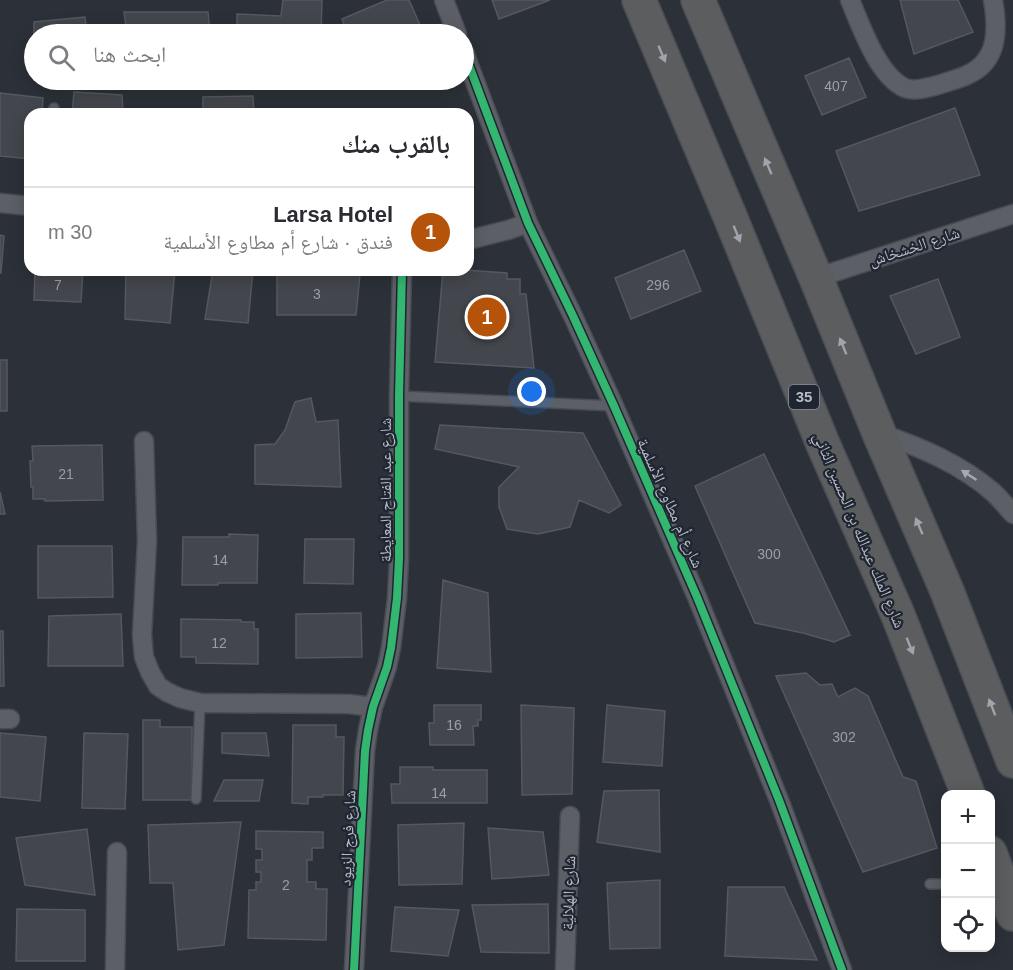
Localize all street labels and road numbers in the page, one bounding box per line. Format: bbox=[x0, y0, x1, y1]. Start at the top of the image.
street label: شارع الخشخاش bbox=[867, 224, 962, 271]
road number: 35 bbox=[789, 385, 819, 409]
street label: شارع عبد الفتاح المعايطة bbox=[377, 418, 396, 562]
street label: شارع الملك عبدالله بن الحسين الثاني bbox=[807, 430, 909, 632]
street label: شارع أم مطاوع الأسلمية bbox=[632, 435, 707, 571]
street label: شارع فرج الزيود bbox=[337, 790, 360, 886]
street label: شارع الهلالية bbox=[559, 856, 580, 931]

